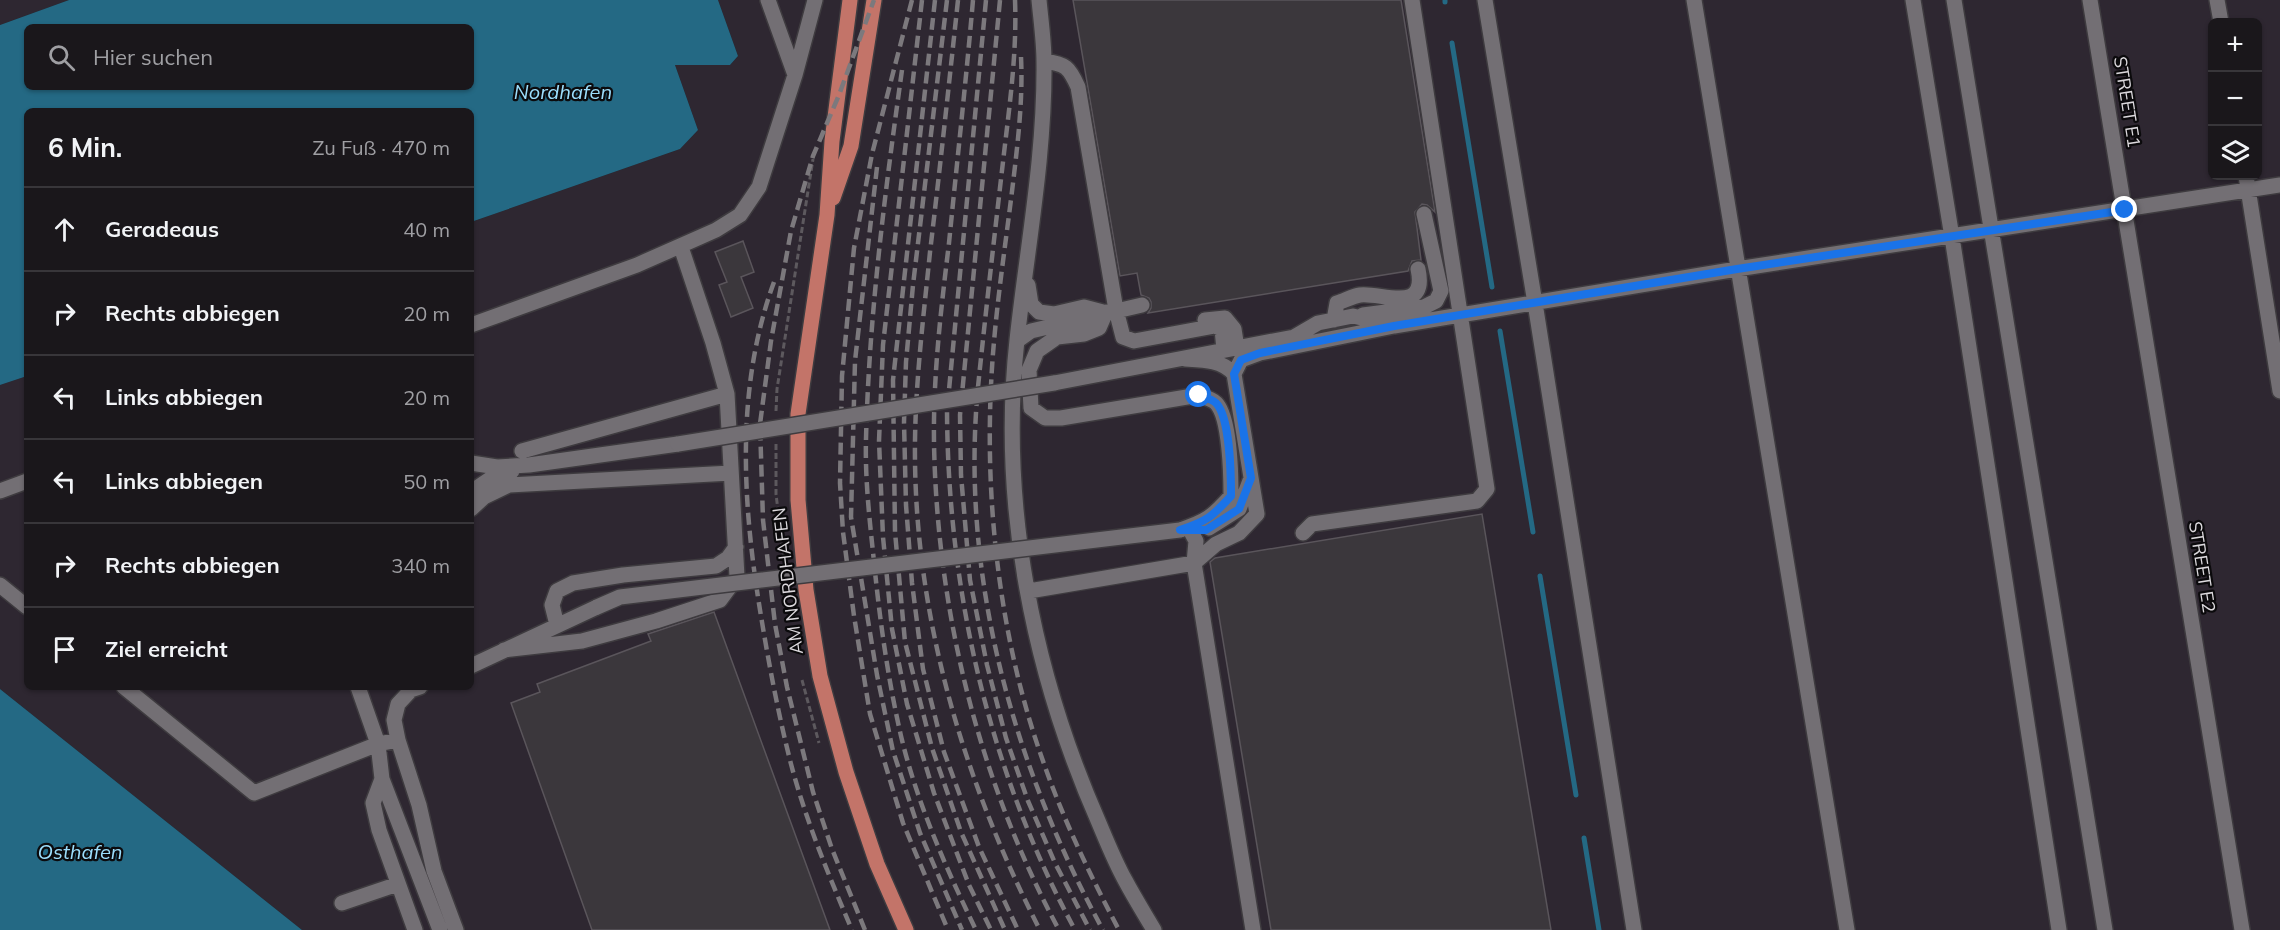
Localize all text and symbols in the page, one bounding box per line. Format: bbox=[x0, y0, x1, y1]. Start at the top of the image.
map controls bbox=[2208, 18, 2262, 180]
button: + bbox=[2208, 18, 2262, 72]
search box bbox=[24, 24, 474, 90]
icon: search bbox=[45, 41, 78, 74]
text: Hier suchen bbox=[93, 43, 213, 71]
street label: STREET E1 bbox=[2109, 55, 2146, 149]
button: − bbox=[2208, 72, 2262, 126]
water label: Nordhafen bbox=[514, 79, 612, 104]
button: layers bbox=[2208, 126, 2262, 180]
text: 6 Min. bbox=[48, 131, 122, 164]
text: Zu Fuß · 470 m bbox=[312, 135, 450, 160]
route end bbox=[2111, 196, 2137, 222]
icon: ahead bbox=[48, 213, 81, 246]
text: Geradeaus bbox=[105, 215, 219, 243]
text: 40 m bbox=[403, 217, 450, 242]
icon: right bbox=[48, 297, 81, 330]
text: Rechts abbiegen bbox=[105, 299, 280, 327]
text: 20 m bbox=[403, 301, 450, 326]
icon: left bbox=[48, 381, 81, 414]
route start bbox=[1185, 381, 1211, 407]
text: Links abbiegen bbox=[105, 383, 263, 411]
text: 20 m bbox=[403, 385, 450, 410]
icon: left bbox=[48, 465, 81, 498]
text: Links abbiegen bbox=[105, 467, 263, 495]
text: 50 m bbox=[403, 469, 450, 494]
street label: AM NORDHAFEN bbox=[767, 506, 808, 656]
street label: STREET E2 bbox=[2184, 520, 2221, 614]
icon: right bbox=[48, 549, 81, 582]
text: Rechts abbiegen bbox=[105, 551, 280, 579]
text: 340 m bbox=[391, 553, 450, 578]
icon: arrive bbox=[48, 633, 81, 666]
text: Ziel erreicht bbox=[105, 635, 228, 663]
water label: Osthafen bbox=[37, 839, 123, 864]

